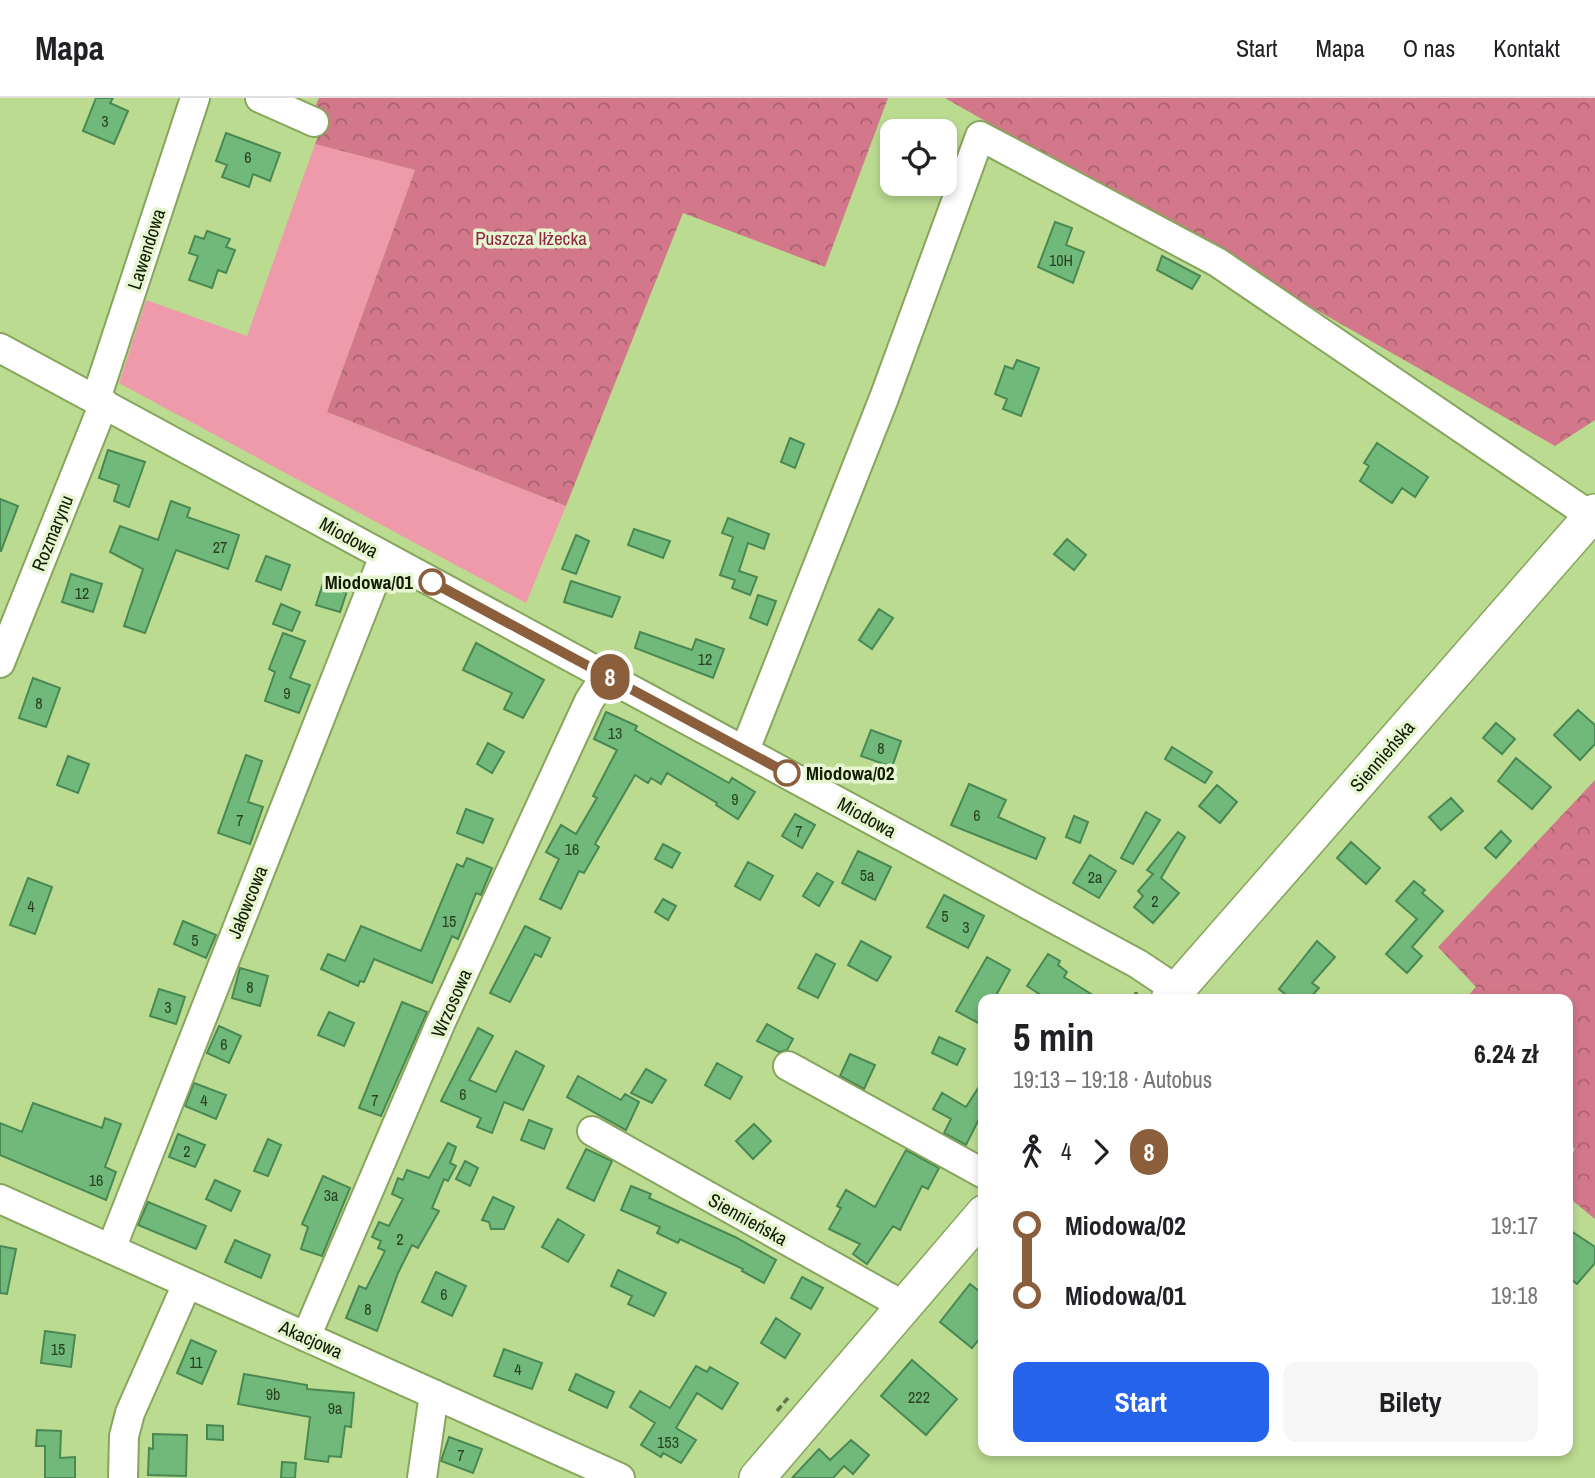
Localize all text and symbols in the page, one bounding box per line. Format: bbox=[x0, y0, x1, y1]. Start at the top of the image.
text: Mapa bbox=[35, 26, 104, 70]
text: Start bbox=[1236, 32, 1278, 64]
text: Mapa bbox=[1316, 32, 1365, 64]
text: O nas bbox=[1403, 32, 1455, 64]
text: Kontakt bbox=[1493, 32, 1560, 64]
house number: 3 bbox=[101, 110, 109, 132]
map controls bbox=[880, 119, 957, 196]
button: locate bbox=[880, 119, 957, 196]
house number: 6 bbox=[244, 146, 252, 168]
street label: Lawendowa bbox=[121, 205, 171, 293]
park label: Puszcza Iłżecka bbox=[475, 225, 587, 251]
house number: 10H bbox=[1049, 249, 1073, 271]
street label: Rozmarynu bbox=[25, 491, 79, 575]
street label: Miodowa bbox=[315, 510, 383, 564]
house number: 27 bbox=[213, 536, 227, 558]
place label: Miodowa/01 bbox=[325, 569, 413, 595]
marker: Miodowa/01 bbox=[419, 569, 445, 595]
house number: 12 bbox=[75, 582, 89, 604]
house number: 12 bbox=[698, 648, 712, 670]
line badge: 8 bbox=[587, 654, 633, 700]
text: 8 bbox=[605, 661, 615, 693]
house number: 9 bbox=[283, 682, 291, 704]
house number: 8 bbox=[35, 692, 43, 714]
street label: Siennieńska bbox=[1344, 715, 1420, 797]
house number: 13 bbox=[608, 722, 622, 744]
house number: 8 bbox=[877, 737, 885, 759]
marker: Miodowa/02 bbox=[774, 760, 800, 786]
place label: Miodowa/02 bbox=[806, 760, 895, 786]
house number: 9 bbox=[731, 788, 739, 810]
street label: Miodowa bbox=[833, 790, 901, 844]
house number: 6 bbox=[973, 804, 981, 826]
house number: 7 bbox=[236, 809, 244, 831]
house number: 7 bbox=[795, 820, 803, 842]
house number: 16 bbox=[565, 838, 579, 860]
street label: Jałowcowa bbox=[221, 862, 273, 942]
house number: 5a bbox=[860, 864, 875, 886]
house number: 2a bbox=[1088, 866, 1103, 888]
house number: 2 bbox=[1151, 890, 1159, 912]
house number: 4 bbox=[27, 895, 35, 917]
house number: 5 bbox=[941, 905, 949, 927]
house number: 15 bbox=[442, 910, 456, 932]
house number: 3 bbox=[962, 916, 970, 938]
house number: 5 bbox=[191, 929, 199, 951]
street label: Wrzosowa bbox=[424, 964, 478, 1041]
house number: 8 bbox=[246, 976, 254, 998]
house number: 3 bbox=[164, 996, 172, 1018]
text: 5 min bbox=[1013, 1012, 1094, 1063]
house number: 6 bbox=[220, 1033, 228, 1055]
text: 6.24 zł bbox=[1474, 1036, 1538, 1071]
text: 19:13 – 19:18 · Autobus bbox=[1013, 1064, 1212, 1095]
house number: 6 bbox=[459, 1083, 467, 1105]
house number: 4 bbox=[200, 1089, 208, 1111]
house number: 7 bbox=[371, 1089, 379, 1111]
icon: walk bbox=[1013, 1133, 1051, 1171]
icon: forward bbox=[1082, 1133, 1120, 1171]
text: 4 bbox=[1061, 1136, 1072, 1167]
text: 8 bbox=[1144, 1136, 1154, 1168]
house number: 2 bbox=[183, 1140, 191, 1162]
house number: 16 bbox=[89, 1169, 103, 1191]
house number: 3a bbox=[324, 1184, 339, 1206]
street label: Siennieńska bbox=[704, 1187, 792, 1252]
text: Miodowa/02 bbox=[1065, 1208, 1186, 1243]
text: 19:17 bbox=[1491, 1210, 1538, 1241]
house number: 2 bbox=[396, 1228, 404, 1250]
text: Miodowa/01 bbox=[1065, 1278, 1186, 1313]
text: 19:18 bbox=[1491, 1280, 1538, 1311]
house number: 6 bbox=[440, 1283, 448, 1305]
house number: 8 bbox=[364, 1298, 372, 1320]
street label: Akacjowa bbox=[274, 1313, 347, 1365]
house number: 15 bbox=[51, 1338, 65, 1360]
house number: 11 bbox=[189, 1351, 204, 1373]
house number: 4 bbox=[514, 1358, 522, 1380]
button: Start bbox=[1013, 1362, 1269, 1442]
button: Bilety bbox=[1283, 1362, 1538, 1442]
house number: 9b bbox=[266, 1383, 280, 1405]
house number: 222 bbox=[908, 1386, 930, 1408]
house number: 9a bbox=[328, 1397, 343, 1419]
house number: 153 bbox=[657, 1431, 679, 1453]
house number: 7 bbox=[457, 1444, 465, 1466]

